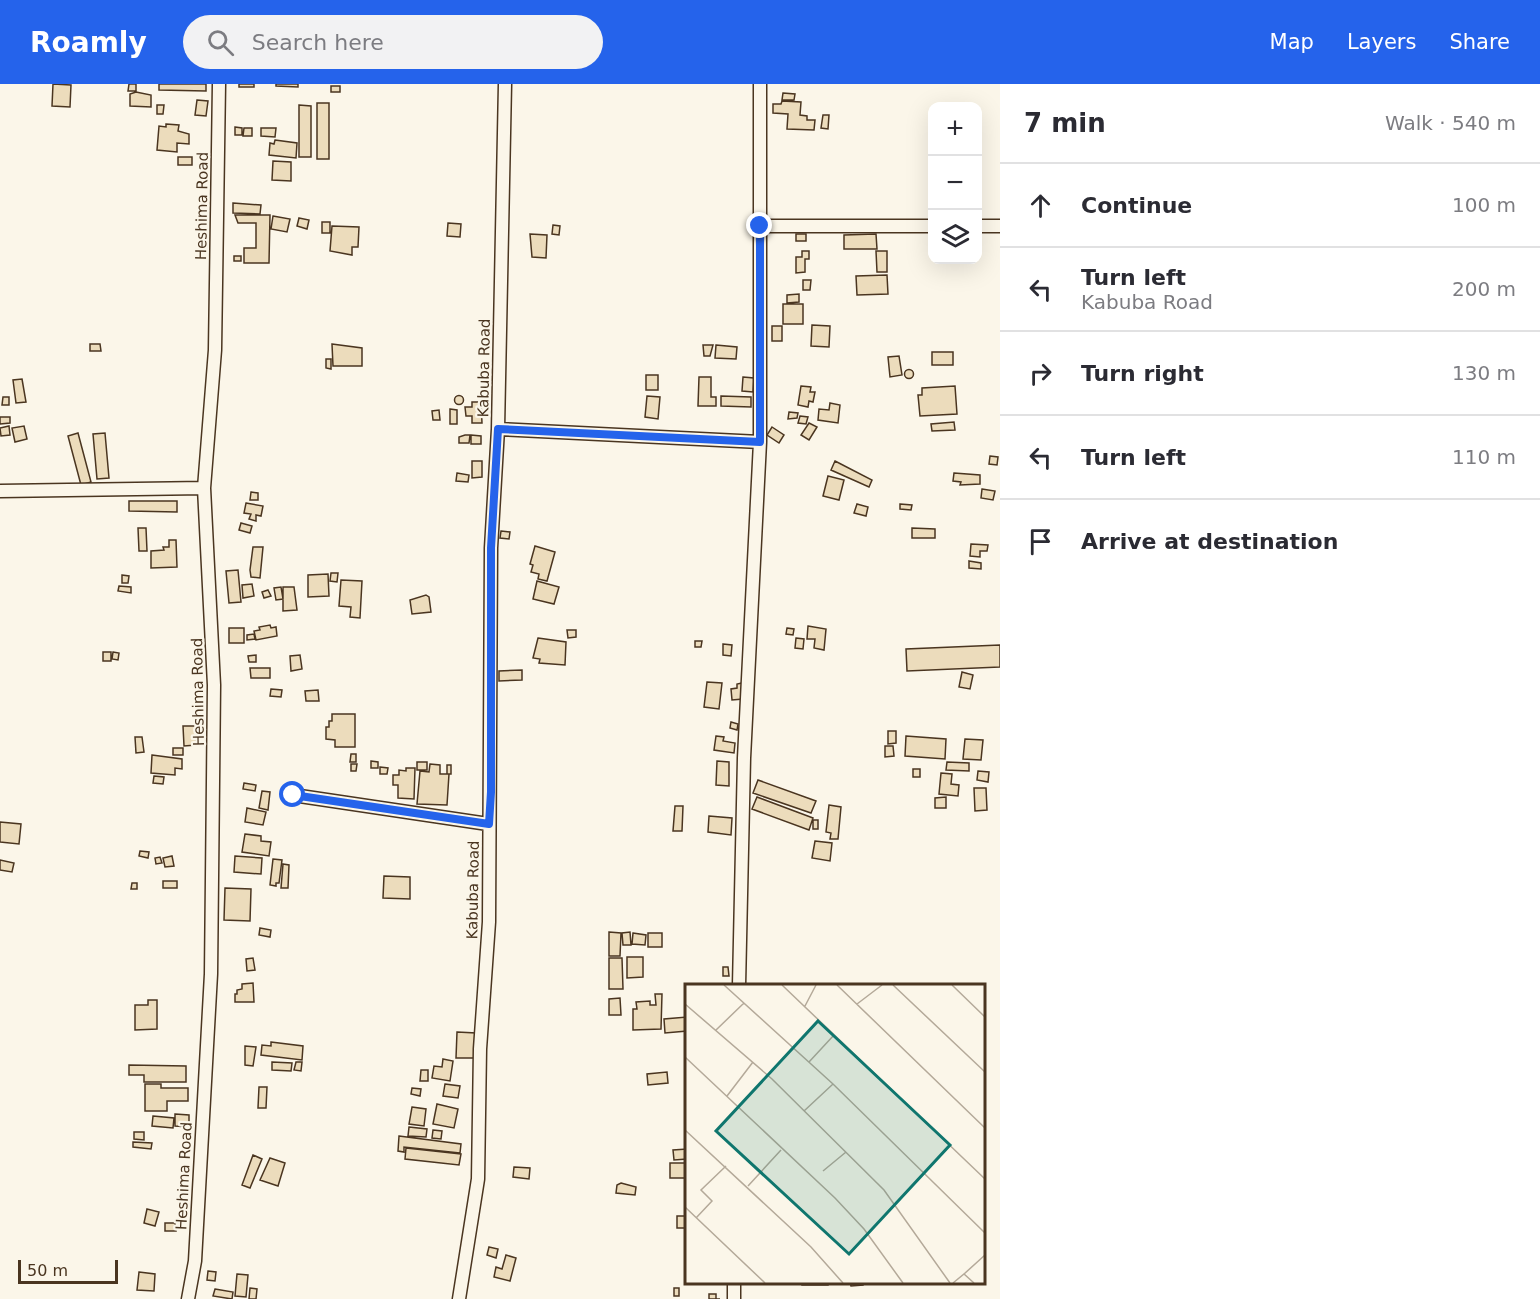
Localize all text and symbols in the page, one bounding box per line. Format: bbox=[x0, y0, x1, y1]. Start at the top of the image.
search box bbox=[183, 15, 603, 69]
text: Roamly bbox=[30, 26, 147, 59]
icon: search bbox=[204, 26, 237, 59]
text: Search here bbox=[252, 30, 384, 55]
text: Map bbox=[1270, 30, 1314, 54]
text: Layers bbox=[1347, 30, 1416, 54]
text: Share bbox=[1449, 30, 1510, 54]
map controls bbox=[928, 102, 982, 264]
button: + bbox=[928, 102, 982, 156]
text: 7 min bbox=[1024, 108, 1106, 138]
text: Walk · 540 m bbox=[1385, 111, 1516, 135]
street label: Heshima Road bbox=[192, 152, 212, 260]
button: − bbox=[928, 156, 982, 210]
icon: ahead bbox=[1024, 189, 1057, 222]
text: Continue bbox=[1081, 193, 1192, 218]
text: 100 m bbox=[1452, 193, 1516, 217]
button: layers bbox=[928, 210, 982, 264]
route end bbox=[746, 212, 772, 238]
text: Turn left bbox=[1081, 265, 1186, 290]
icon: left bbox=[1024, 273, 1057, 306]
text: 200 m bbox=[1452, 277, 1516, 301]
text: Kabuba Road bbox=[1081, 290, 1213, 314]
street label: Kabuba Road bbox=[474, 318, 494, 418]
icon: right bbox=[1024, 357, 1057, 390]
text: Turn right bbox=[1081, 361, 1204, 386]
text: 130 m bbox=[1452, 361, 1516, 385]
icon: left bbox=[1024, 441, 1057, 474]
text: Turn left bbox=[1081, 445, 1186, 470]
text: 110 m bbox=[1452, 445, 1516, 469]
icon: arrive bbox=[1024, 525, 1057, 558]
text: Arrive at destination bbox=[1081, 529, 1338, 554]
street label: Heshima Road bbox=[188, 638, 208, 746]
route start bbox=[279, 781, 305, 807]
street label: Kabuba Road bbox=[463, 840, 483, 940]
inset map bbox=[685, 984, 985, 1284]
street label: Heshima Road bbox=[172, 1121, 196, 1231]
scale bar bbox=[18, 1257, 118, 1284]
text: 50 m bbox=[27, 1261, 68, 1280]

